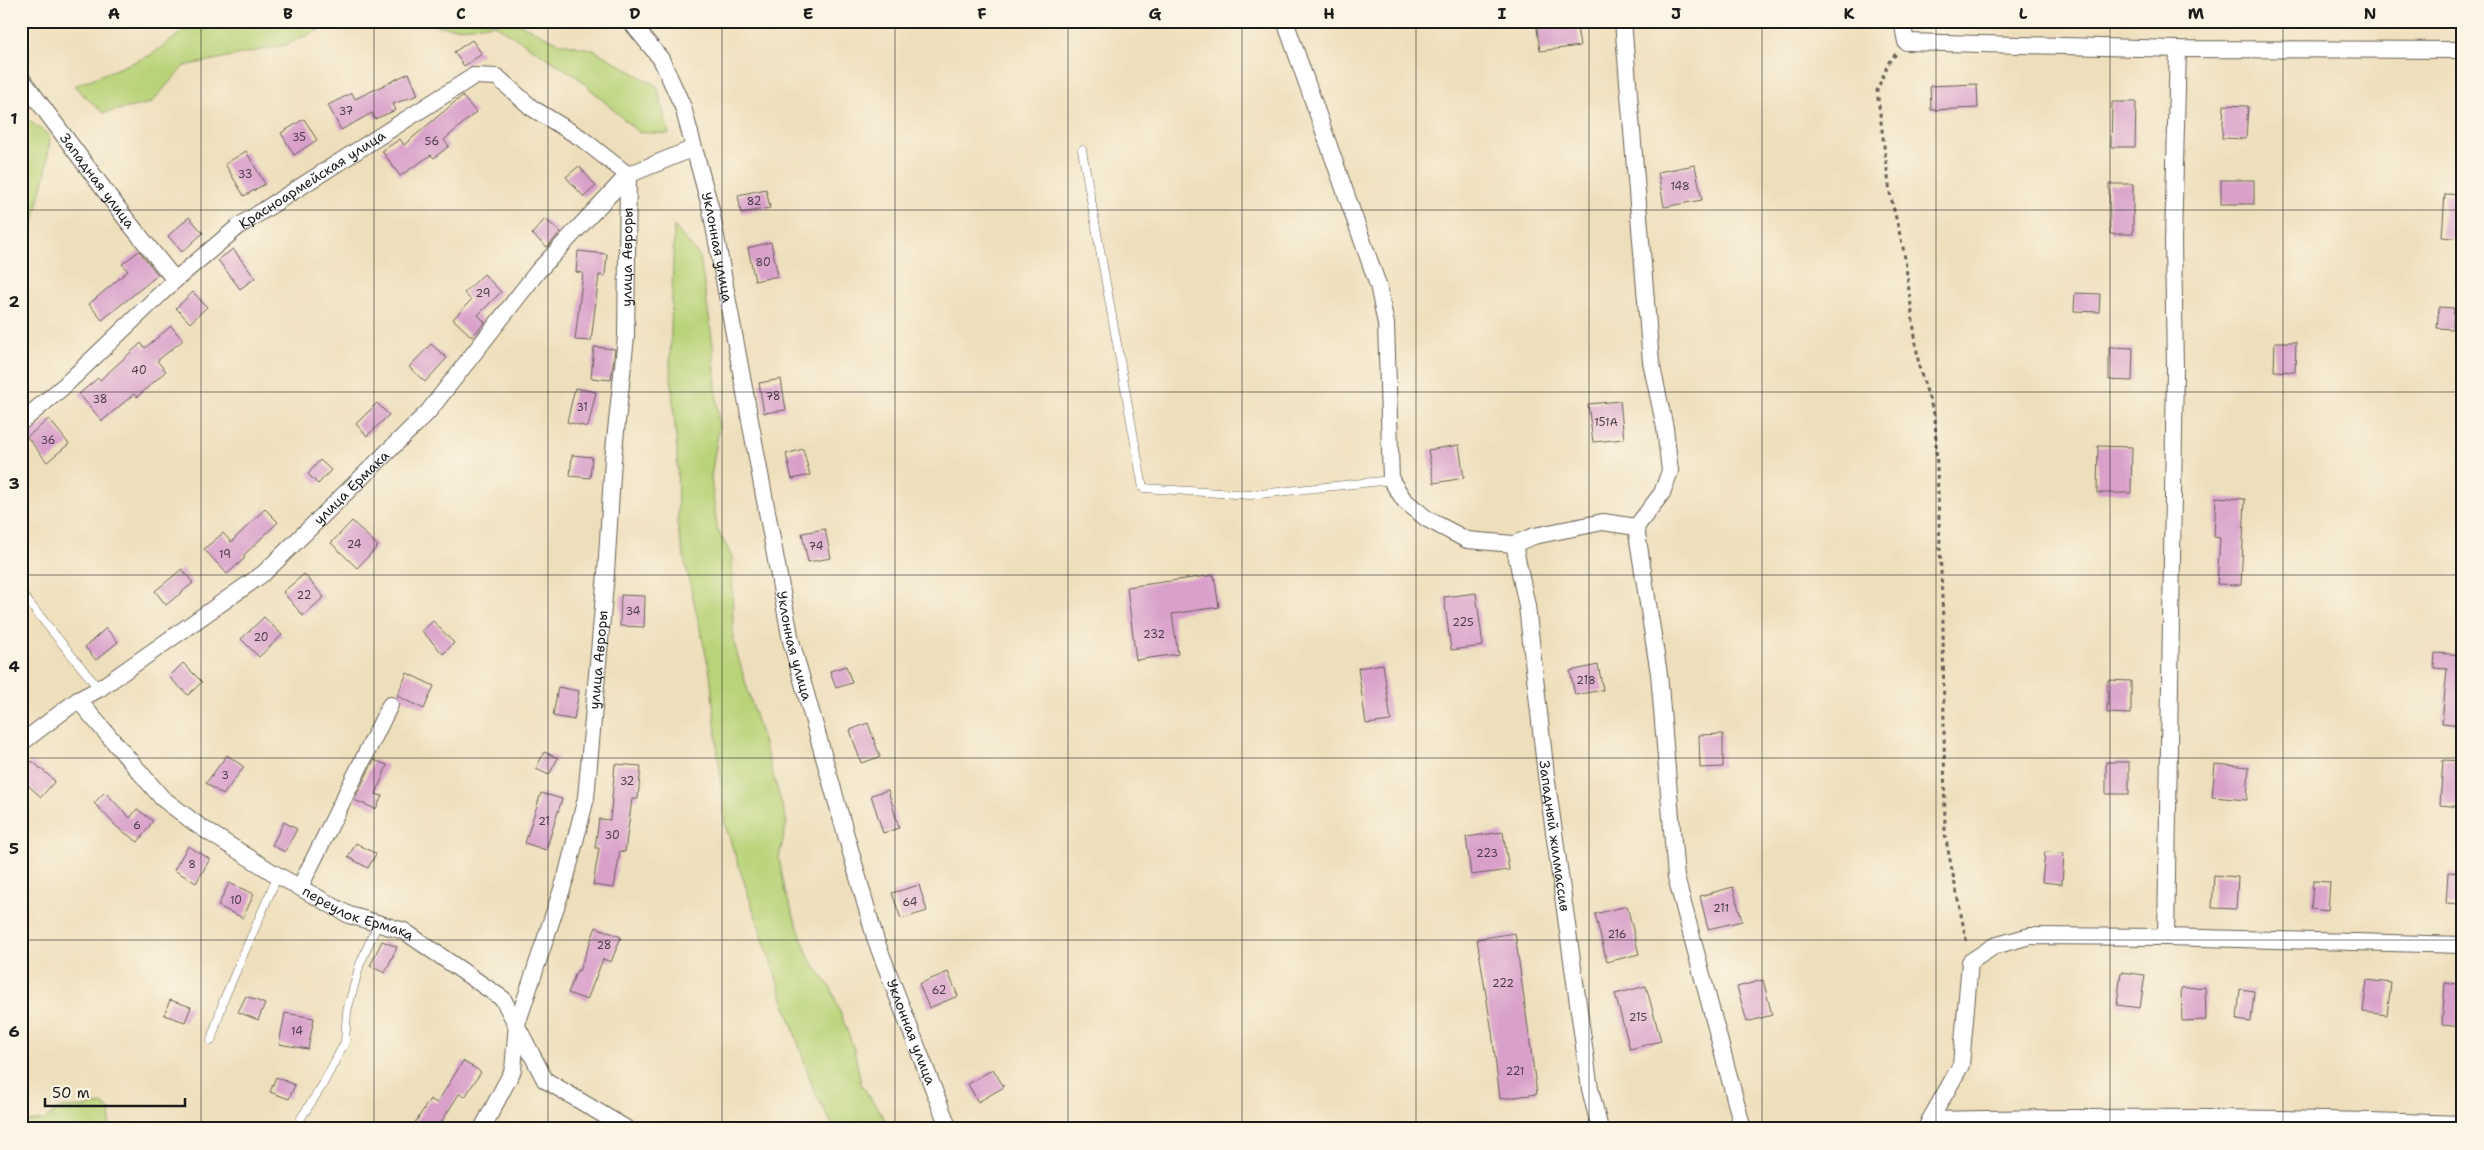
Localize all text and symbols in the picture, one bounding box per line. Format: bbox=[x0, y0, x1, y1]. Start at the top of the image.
text: A bbox=[108, 3, 120, 24]
text: B bbox=[283, 3, 293, 24]
text: C bbox=[456, 3, 466, 24]
text: D bbox=[629, 3, 641, 24]
text: E bbox=[803, 3, 813, 24]
text: F bbox=[977, 3, 987, 24]
text: G bbox=[1149, 3, 1162, 24]
text: H bbox=[1323, 3, 1335, 24]
text: I bbox=[1498, 3, 1507, 24]
text: J bbox=[1671, 3, 1681, 24]
text: K bbox=[1844, 3, 1855, 24]
text: L bbox=[2019, 3, 2028, 24]
text: M bbox=[2188, 3, 2205, 24]
text: N bbox=[2364, 3, 2376, 24]
house number: 37 bbox=[339, 104, 354, 119]
text: 1 bbox=[10, 108, 18, 129]
street label: Красноармейская улица bbox=[235, 126, 389, 233]
street label: Западная улица bbox=[56, 129, 139, 232]
house number: 35 bbox=[292, 130, 306, 145]
house number: 56 bbox=[425, 134, 439, 149]
house number: 33 bbox=[238, 167, 252, 182]
house number: 148 bbox=[1670, 179, 1690, 194]
street label: Уклонная улица bbox=[697, 190, 737, 304]
house number: 82 bbox=[747, 194, 761, 209]
street label: улица Авроры bbox=[617, 207, 637, 307]
house number: 80 bbox=[755, 255, 771, 270]
house number: 29 bbox=[476, 286, 490, 301]
text: 2 bbox=[8, 291, 20, 312]
house number: 40 bbox=[131, 363, 147, 378]
house number: 78 bbox=[766, 389, 780, 404]
house number: 38 bbox=[92, 392, 108, 407]
house number: 31 bbox=[576, 400, 588, 415]
house number: 151А bbox=[1594, 415, 1618, 430]
house number: 36 bbox=[40, 433, 56, 448]
street label: улица Ермака bbox=[310, 446, 393, 528]
text: 3 bbox=[8, 473, 20, 494]
house number: 24 bbox=[347, 537, 362, 552]
house number: 74 bbox=[809, 539, 824, 554]
house number: 19 bbox=[219, 547, 231, 562]
house number: 22 bbox=[297, 588, 311, 603]
street label: Уклонная улица bbox=[773, 590, 816, 703]
house number: 34 bbox=[626, 604, 641, 619]
street label: улица Авроры bbox=[585, 610, 612, 710]
house number: 225 bbox=[1452, 615, 1474, 630]
house number: 232 bbox=[1143, 627, 1165, 642]
house number: 20 bbox=[253, 630, 269, 645]
text: 4 bbox=[8, 656, 20, 677]
house number: 218 bbox=[1576, 673, 1596, 688]
street label: Западный жилмассив bbox=[1535, 760, 1574, 913]
house number: 3 bbox=[221, 768, 229, 783]
house number: 32 bbox=[620, 774, 634, 789]
house number: 21 bbox=[538, 814, 550, 829]
house number: 6 bbox=[133, 818, 141, 833]
house number: 30 bbox=[604, 828, 620, 843]
text: 5 bbox=[9, 838, 19, 859]
house number: 223 bbox=[1476, 846, 1498, 861]
house number: 8 bbox=[188, 857, 196, 872]
street label: переулок Ермака bbox=[299, 882, 418, 945]
house number: 10 bbox=[230, 893, 242, 908]
house number: 64 bbox=[902, 895, 918, 910]
house number: 211 bbox=[1713, 901, 1729, 916]
house number: 216 bbox=[1607, 927, 1627, 942]
house number: 28 bbox=[596, 938, 612, 953]
street label: Уклонная улица bbox=[883, 976, 940, 1088]
house number: 222 bbox=[1492, 976, 1514, 991]
house number: 62 bbox=[932, 983, 946, 998]
house number: 215 bbox=[1629, 1010, 1647, 1025]
text: 6 bbox=[8, 1021, 20, 1042]
house number: 14 bbox=[291, 1024, 303, 1039]
house number: 221 bbox=[1506, 1064, 1524, 1079]
scale bar bbox=[45, 1075, 185, 1107]
text: 50 m bbox=[52, 1083, 90, 1103]

